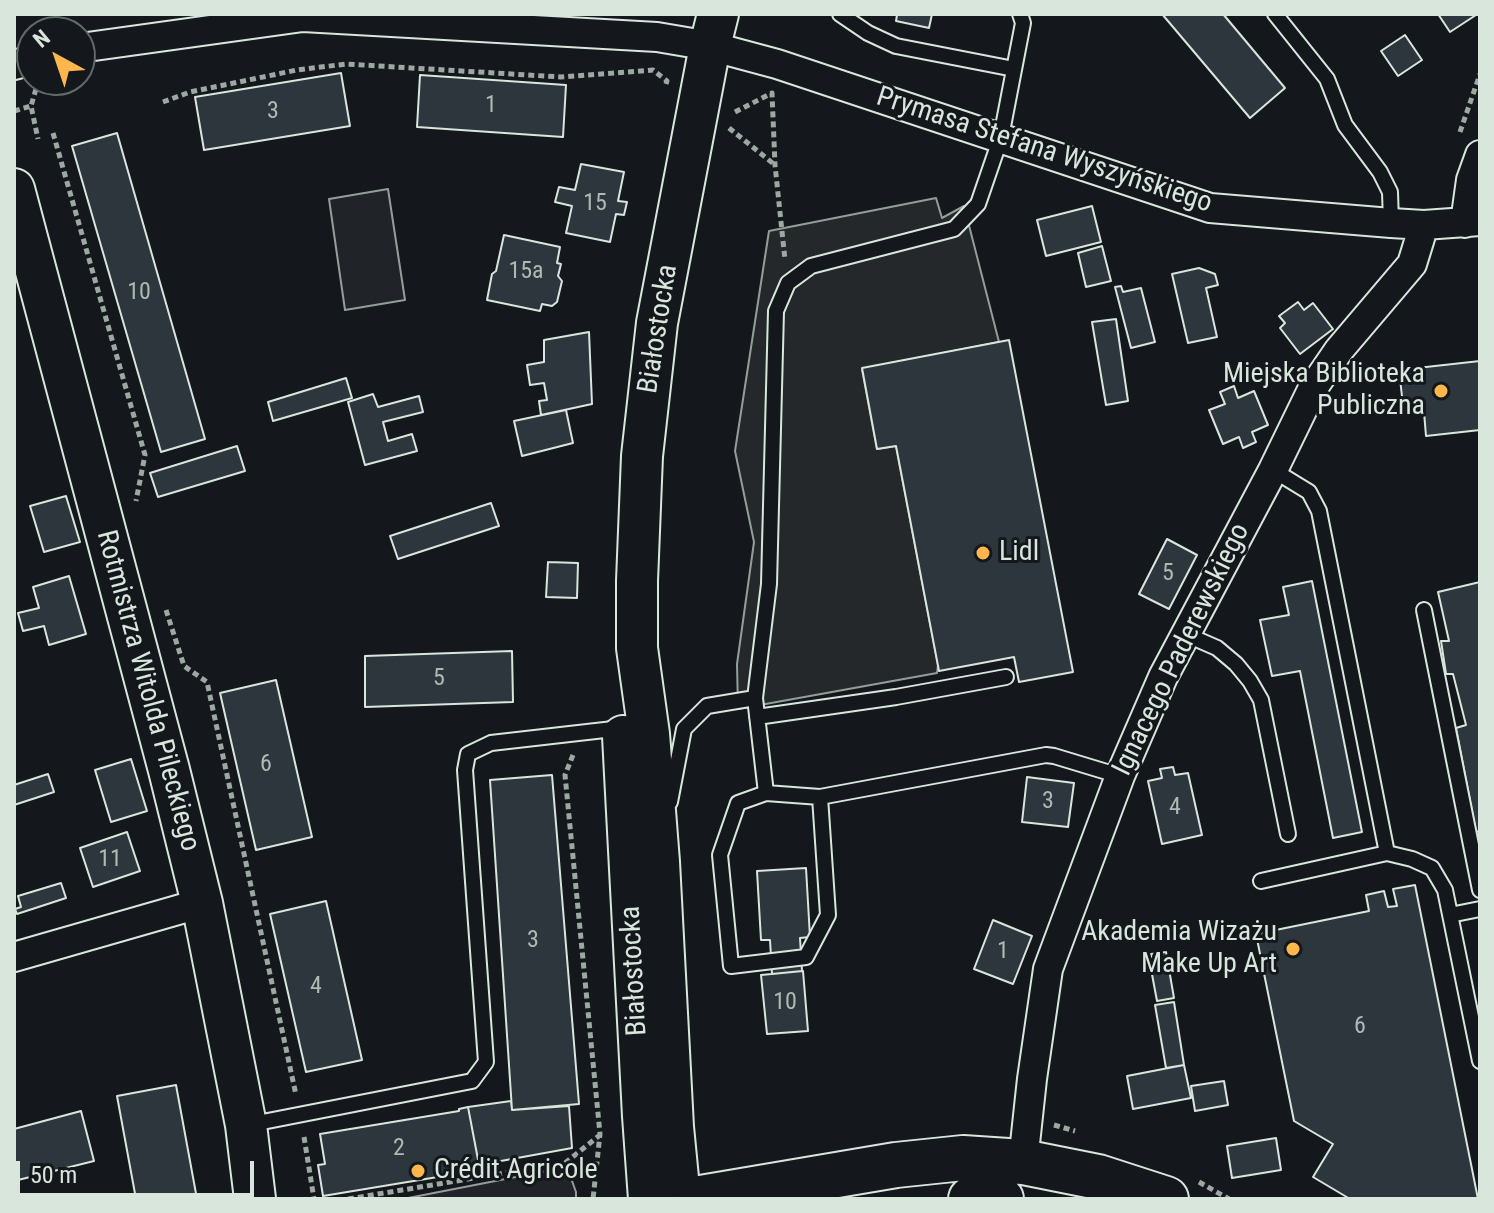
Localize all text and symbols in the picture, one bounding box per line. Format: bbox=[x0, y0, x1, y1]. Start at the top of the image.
north arrow bbox=[16, 16, 96, 96]
text: N bbox=[28, 25, 55, 53]
street label: Prymasa Stefana Wyszyńskiego bbox=[872, 81, 1216, 221]
house number: 1 bbox=[485, 92, 497, 120]
house number: 3 bbox=[267, 98, 279, 126]
house number: 15 bbox=[583, 190, 607, 218]
house number: 15a bbox=[508, 258, 544, 286]
street label: Białostocka bbox=[632, 262, 686, 396]
house number: 10 bbox=[127, 279, 151, 307]
place label: Miejska Biblioteka Publiczna bbox=[1223, 358, 1425, 424]
marker: Miejska Biblioteka Publiczna bbox=[1432, 382, 1450, 400]
street label: Ignacego Paderewskiego bbox=[1106, 518, 1258, 782]
street label: Rotmistrza Witolda Pileckiego bbox=[88, 527, 206, 855]
place label: Lidl bbox=[999, 536, 1039, 570]
marker: Lidl bbox=[974, 544, 992, 562]
house number: 5 bbox=[1162, 560, 1174, 588]
house number: 5 bbox=[433, 665, 445, 693]
house number: 6 bbox=[260, 751, 272, 779]
house number: 3 bbox=[1042, 788, 1054, 816]
house number: 4 bbox=[1169, 794, 1181, 822]
house number: 11 bbox=[98, 846, 122, 874]
street label: Białostocka bbox=[615, 905, 655, 1037]
place label: Akademia Wizażu Make Up Art bbox=[1081, 916, 1277, 982]
house number: 3 bbox=[527, 927, 539, 955]
house number: 1 bbox=[997, 938, 1009, 966]
marker: Akademia Wizażu Make Up Art bbox=[1284, 940, 1302, 958]
house number: 4 bbox=[310, 973, 322, 1001]
house number: 10 bbox=[773, 989, 797, 1017]
house number: 6 bbox=[1354, 1013, 1366, 1041]
house number: 2 bbox=[393, 1135, 405, 1163]
scale bar bbox=[20, 1145, 258, 1195]
place label: Crédit Agricole bbox=[434, 1154, 598, 1188]
text: 50 m bbox=[30, 1161, 77, 1189]
marker: Crédit Agricole bbox=[409, 1162, 427, 1180]

